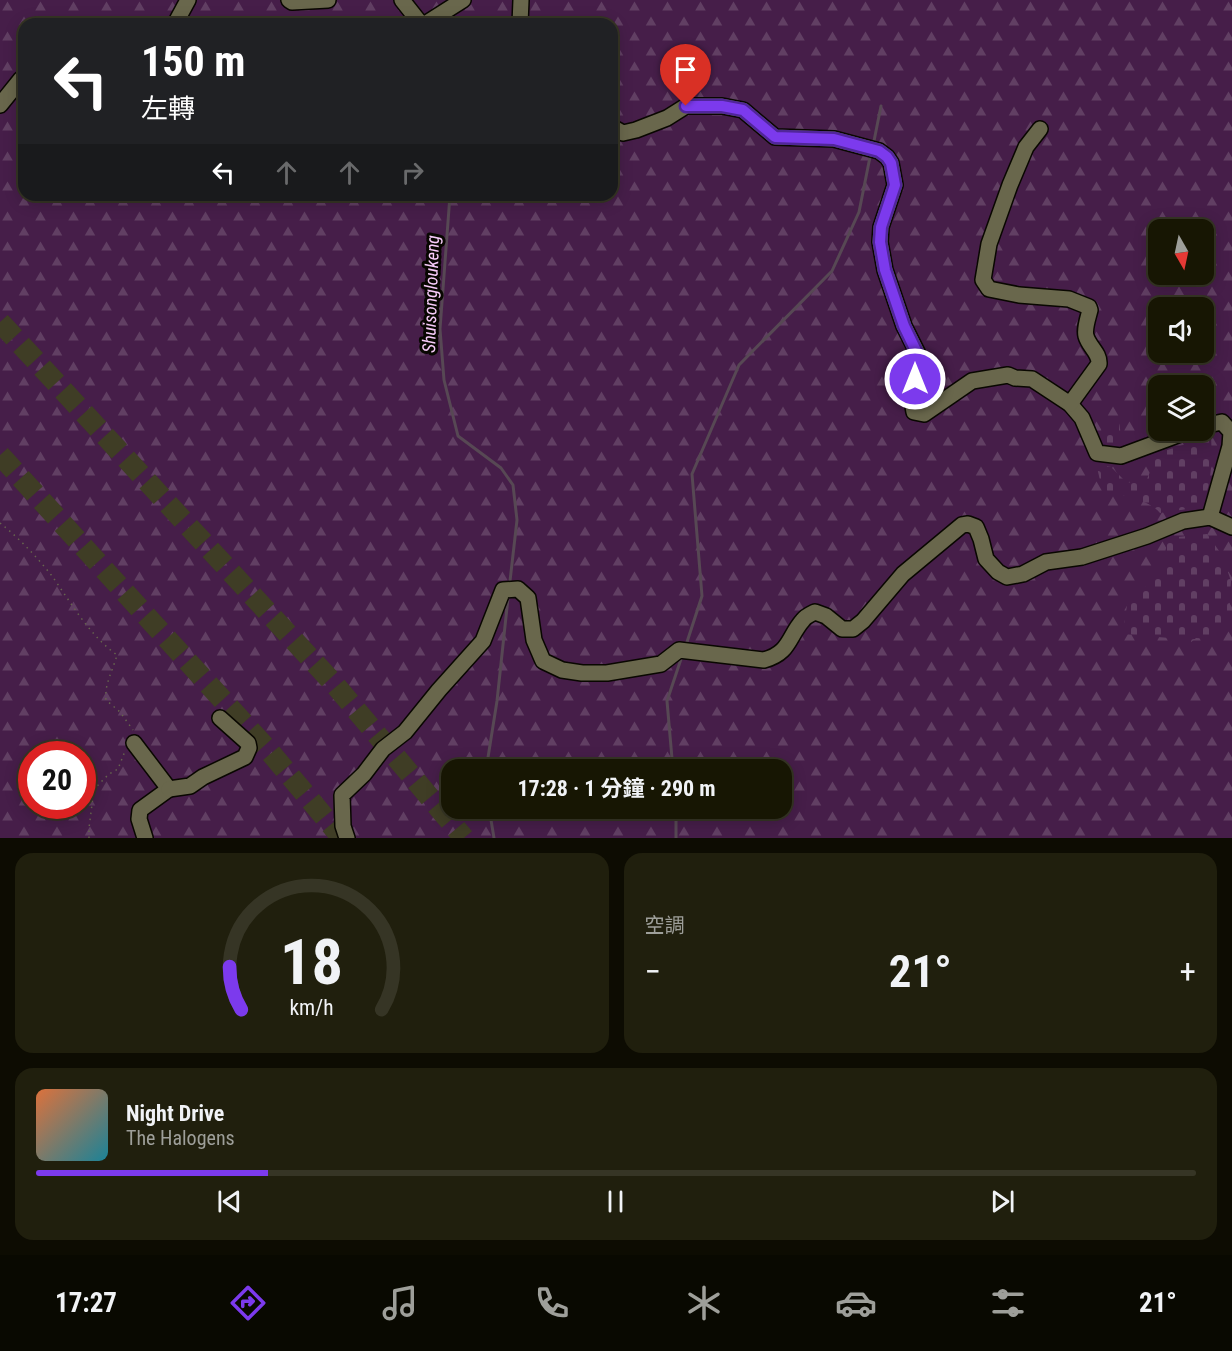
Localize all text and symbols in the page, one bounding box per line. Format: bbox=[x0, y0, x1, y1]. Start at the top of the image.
text: 150 m bbox=[141, 37, 246, 86]
icon: left bbox=[42, 42, 120, 120]
pin bbox=[660, 44, 711, 106]
icon: arrive bbox=[669, 53, 702, 86]
text: 左轉 bbox=[141, 93, 195, 125]
icon: left bbox=[207, 156, 240, 189]
icon: ahead bbox=[270, 156, 303, 189]
icon: ahead bbox=[333, 156, 366, 189]
icon: right bbox=[396, 156, 429, 189]
north arrow bbox=[1148, 219, 1214, 285]
map controls bbox=[1148, 219, 1214, 441]
water label: Shuisongloukeng bbox=[418, 234, 443, 353]
button: sound bbox=[1148, 297, 1214, 363]
position arrow bbox=[883, 347, 947, 411]
button: layers bbox=[1148, 375, 1214, 441]
speed limit sign: 20 bbox=[18, 741, 96, 819]
text: 17:28 · 1 分鐘 · 290 m bbox=[517, 776, 716, 801]
text: 空調 bbox=[645, 913, 685, 937]
text: 18 bbox=[280, 926, 343, 999]
text: 21° bbox=[889, 945, 952, 998]
text: − bbox=[645, 952, 661, 991]
text: + bbox=[1180, 952, 1196, 991]
text: km/h bbox=[290, 995, 334, 1020]
text: Night Drive bbox=[126, 1101, 224, 1126]
text: The Halogens bbox=[126, 1126, 235, 1150]
icon: previous bbox=[213, 1185, 246, 1218]
icon: pause bbox=[599, 1185, 632, 1218]
icon: next bbox=[986, 1185, 1019, 1218]
icon: directions bbox=[227, 1282, 269, 1324]
icon: music bbox=[379, 1282, 421, 1324]
icon: phone bbox=[531, 1282, 573, 1324]
icon: climate bbox=[683, 1282, 725, 1324]
icon: car bbox=[835, 1282, 877, 1324]
icon: filters bbox=[987, 1282, 1029, 1324]
text: 17:27 bbox=[55, 1287, 117, 1319]
text: 21° bbox=[1139, 1287, 1177, 1319]

